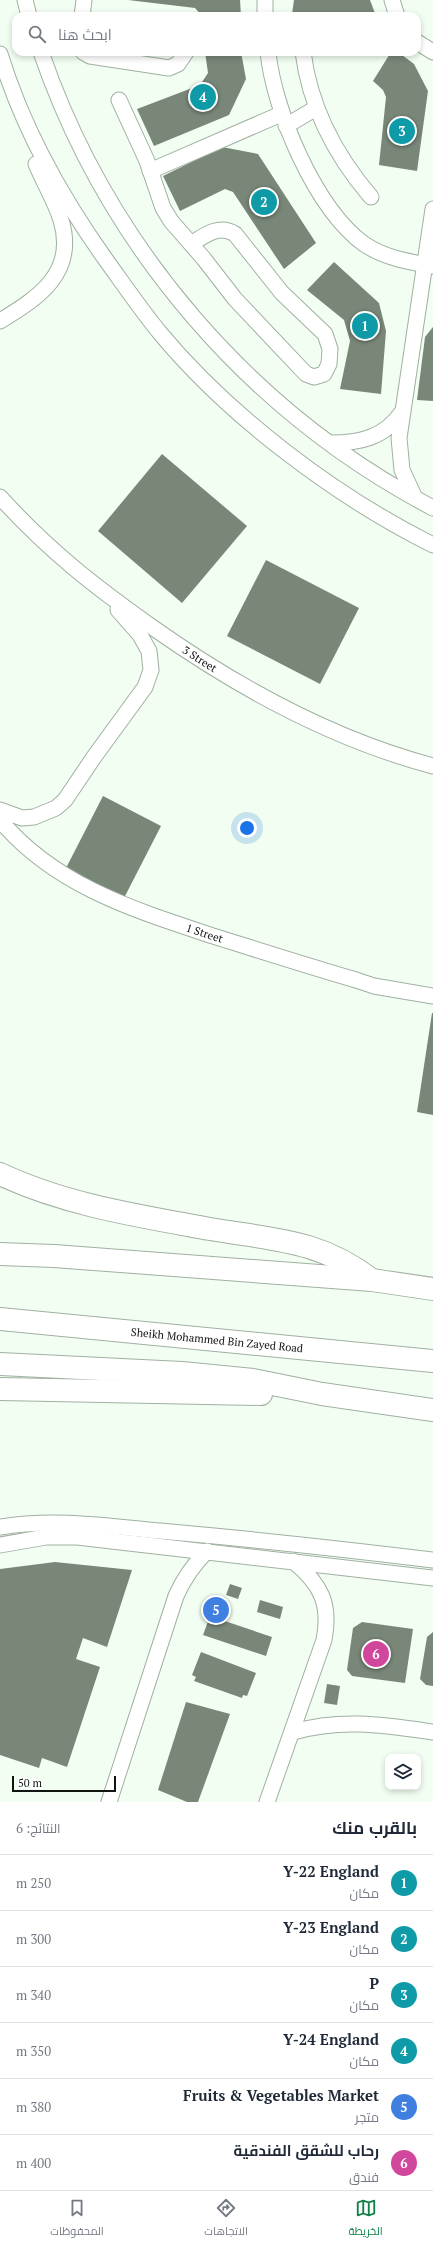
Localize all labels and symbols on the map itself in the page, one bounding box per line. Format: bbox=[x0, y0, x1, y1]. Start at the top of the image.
pin: 4 bbox=[190, 82, 216, 112]
pin: 3 bbox=[389, 116, 415, 146]
pin: 2 bbox=[251, 187, 277, 217]
pin: 1 bbox=[352, 311, 378, 341]
street label: 3 Street bbox=[180, 643, 219, 675]
your location bbox=[237, 818, 257, 838]
street label: 1 Street bbox=[184, 921, 225, 946]
street label: Sheikh Mohammed Bin Zayed Road bbox=[130, 1325, 304, 1355]
pin: 5 bbox=[203, 1595, 229, 1625]
pin: 6 bbox=[363, 1639, 389, 1669]
scale bar bbox=[12, 1774, 116, 1793]

